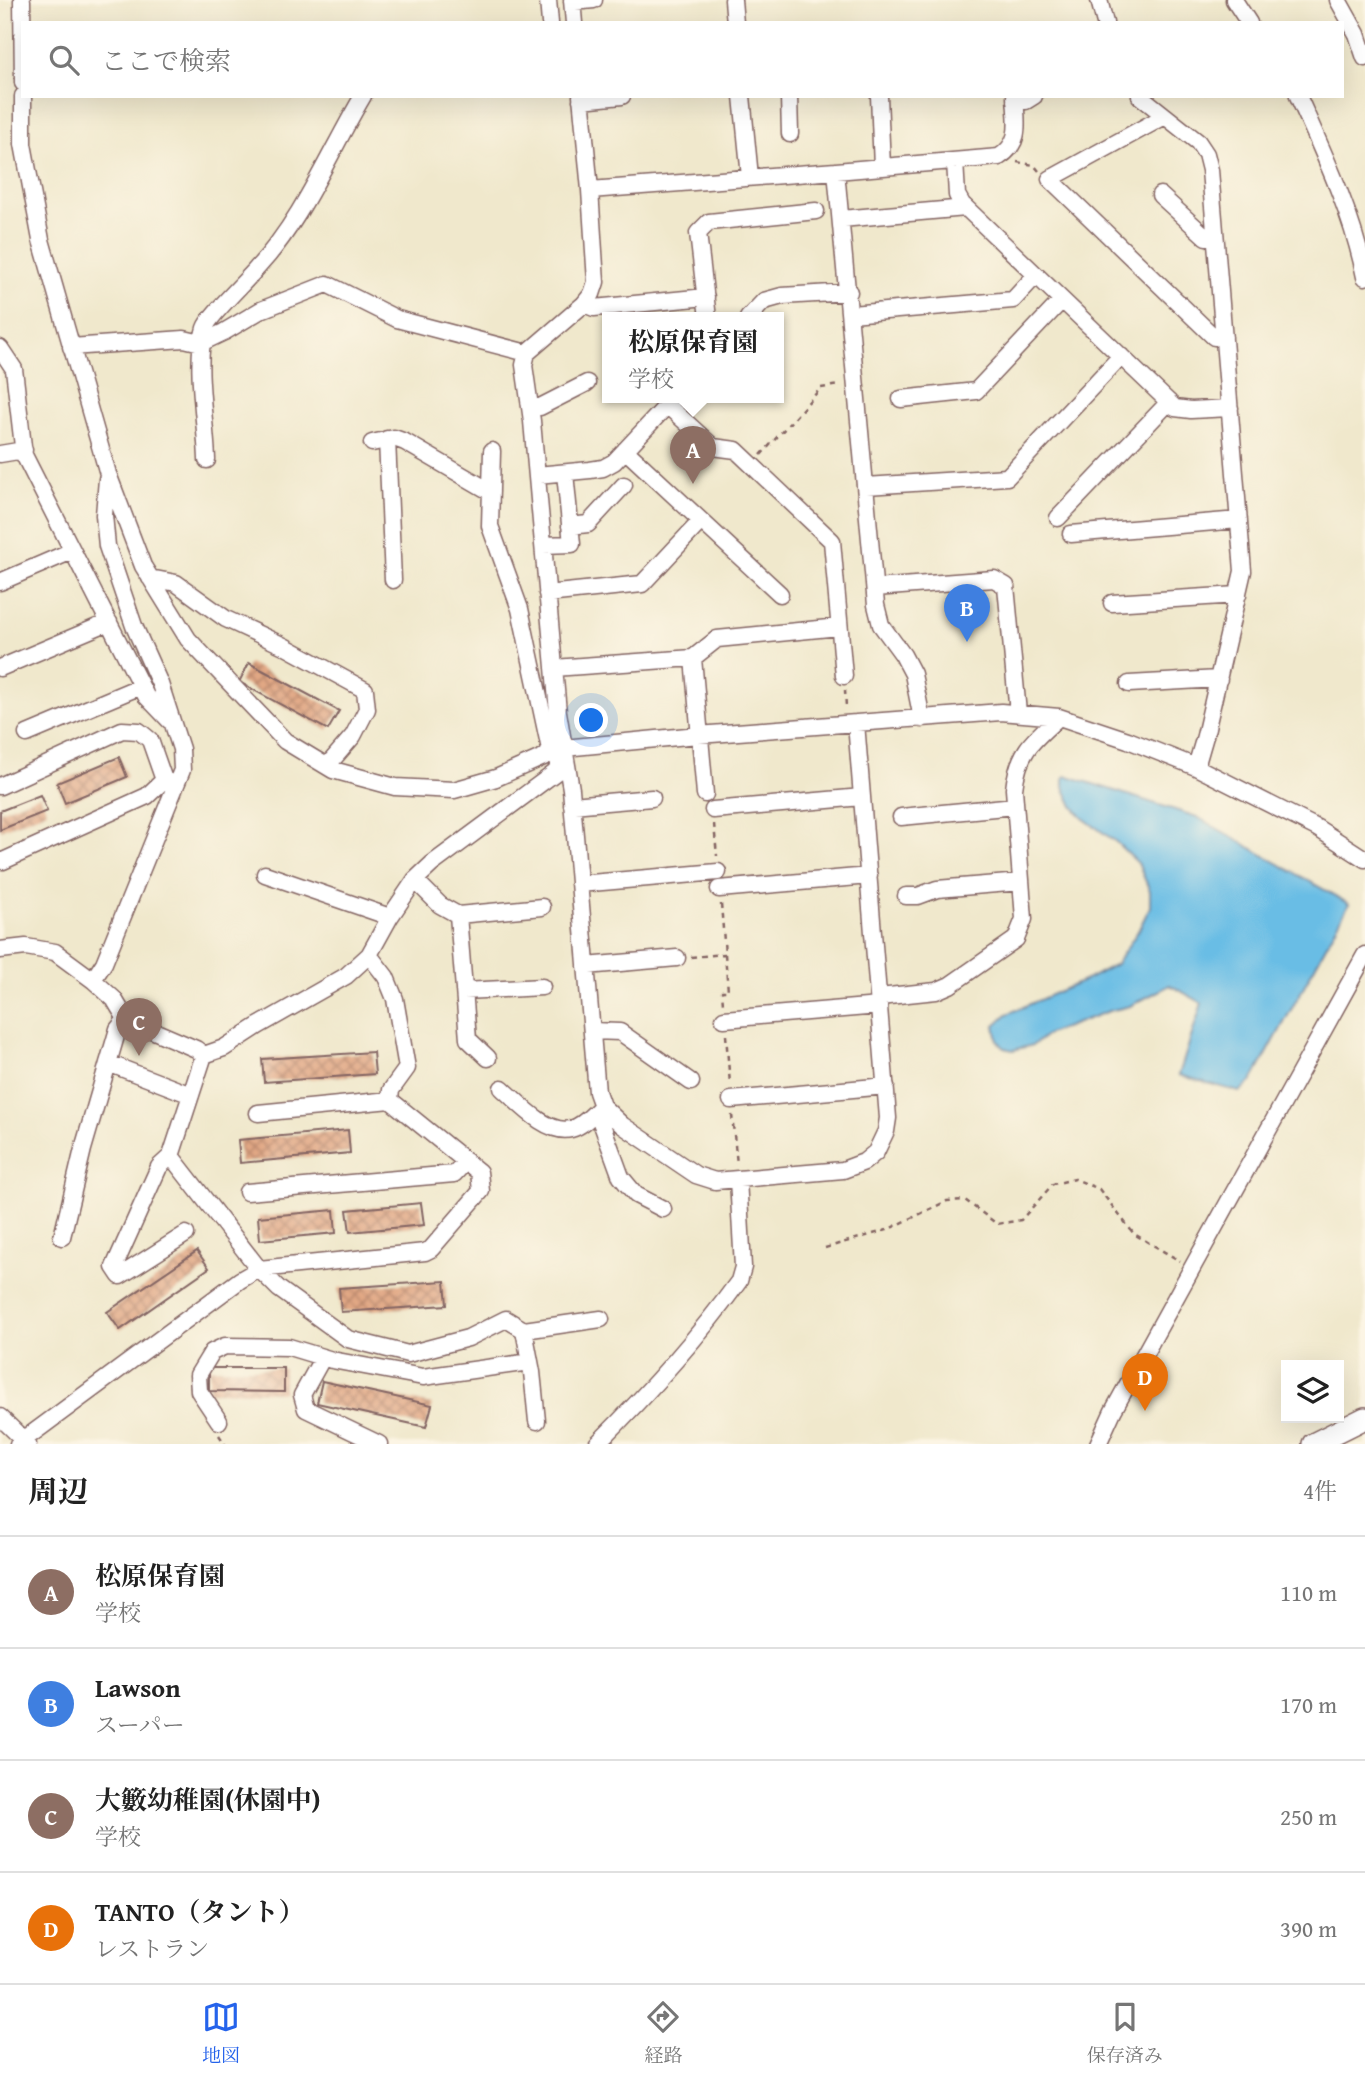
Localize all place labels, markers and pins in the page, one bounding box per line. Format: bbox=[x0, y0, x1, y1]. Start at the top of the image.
pin: A bbox=[670, 426, 716, 484]
pin: B bbox=[944, 584, 990, 642]
pin: C bbox=[116, 998, 162, 1056]
pin: D bbox=[1122, 1353, 1168, 1411]

